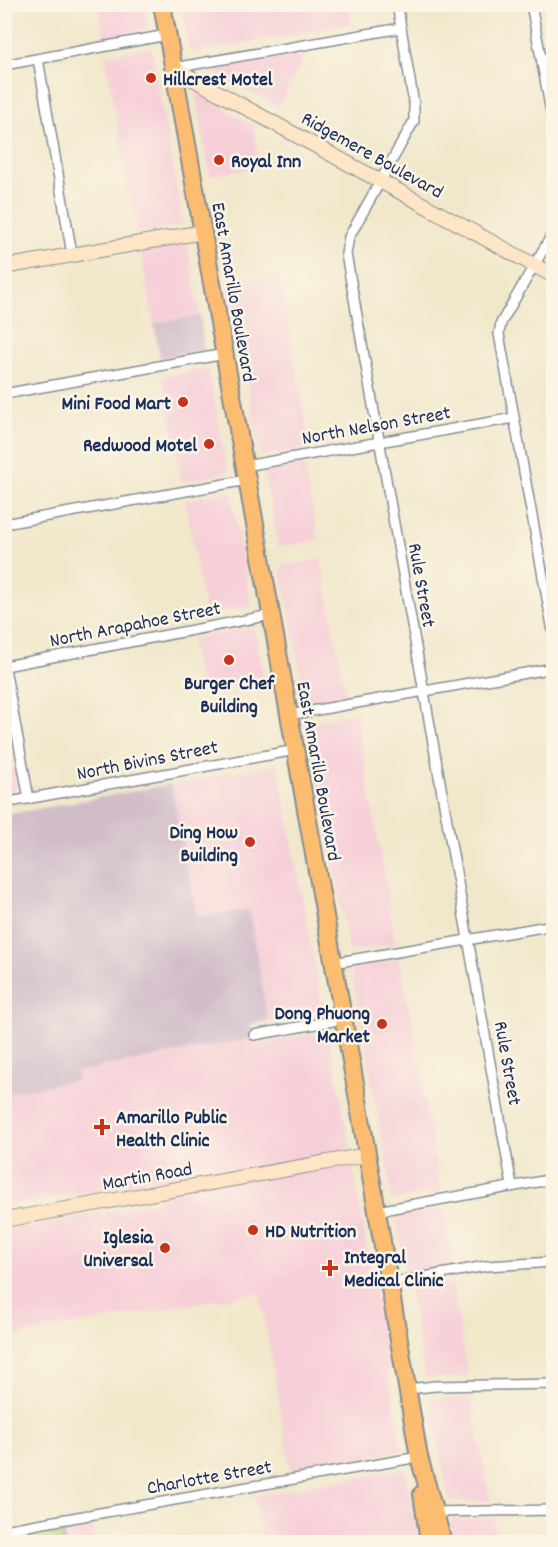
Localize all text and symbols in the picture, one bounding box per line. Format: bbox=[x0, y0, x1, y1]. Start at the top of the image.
place label: Hillcrest Motel bbox=[163, 67, 273, 95]
marker: Hillcrest Motel bbox=[144, 71, 158, 85]
street label: Ridgemere Boulevard bbox=[295, 106, 448, 207]
place label: Royal Inn bbox=[231, 149, 301, 177]
marker: Royal Inn bbox=[212, 153, 226, 167]
street label: East Amarillo Boulevard bbox=[202, 200, 262, 385]
place label: Mini Food Mart bbox=[62, 391, 172, 419]
marker: Mini Food Mart bbox=[176, 395, 190, 409]
street label: North Nelson Street bbox=[300, 400, 453, 454]
place label: Redwood Motel bbox=[83, 433, 197, 461]
marker: Redwood Motel bbox=[202, 437, 216, 451]
street label: Rule Street bbox=[399, 541, 441, 630]
street label: North Arapahoe Street bbox=[48, 596, 223, 656]
marker: Burger Chef Building bbox=[222, 653, 236, 667]
place label: Burger Chef Building bbox=[184, 671, 275, 722]
street label: East Amarillo Boulevard bbox=[287, 679, 347, 864]
street label: North Bivins Street bbox=[75, 735, 221, 789]
place label: Ding How Building bbox=[169, 820, 238, 871]
marker: Ding How Building bbox=[243, 835, 257, 849]
place label: Dong Phuong Market bbox=[274, 1001, 371, 1052]
marker: Dong Phuong Market bbox=[375, 1017, 389, 1031]
street label: Rule Street bbox=[485, 1019, 527, 1108]
place label: Amarillo Public Health Clinic bbox=[116, 1105, 227, 1156]
marker: Amarillo Public Health Clinic bbox=[93, 1118, 111, 1136]
street label: Martin Road bbox=[100, 1156, 195, 1200]
place label: HD Nutrition bbox=[265, 1219, 356, 1247]
marker: HD Nutrition bbox=[246, 1223, 260, 1237]
place label: Iglesia Universal bbox=[83, 1225, 154, 1276]
marker: Iglesia Universal bbox=[158, 1241, 172, 1255]
place label: Integral Medical Clinic bbox=[344, 1245, 444, 1296]
marker: Integral Medical Clinic bbox=[321, 1259, 339, 1277]
street label: Charlotte Street bbox=[145, 1454, 274, 1504]

